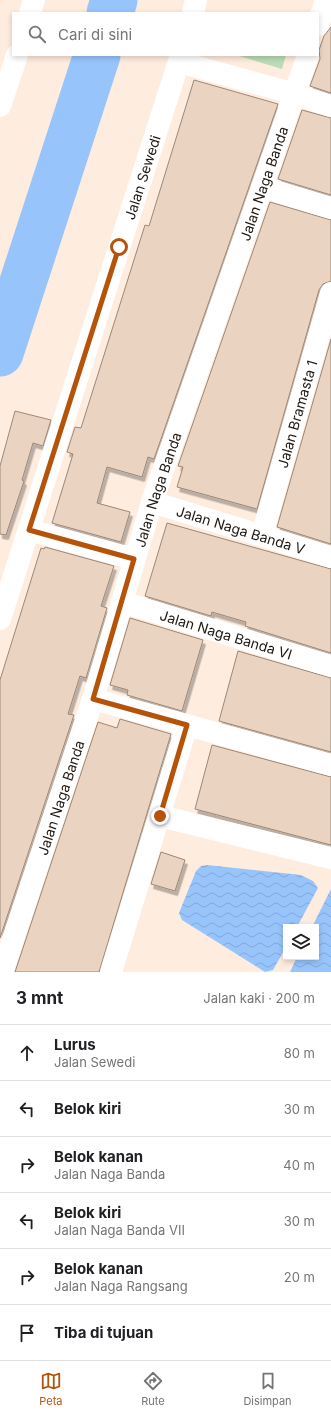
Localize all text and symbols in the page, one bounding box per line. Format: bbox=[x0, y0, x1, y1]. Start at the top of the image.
search box bbox=[12, 12, 319, 56]
icon: search bbox=[26, 23, 48, 45]
text: Cari di sini bbox=[58, 25, 132, 44]
street label: Jalan Naga Banda bbox=[235, 124, 291, 243]
street label: Jalan Sewedi bbox=[120, 133, 163, 222]
route start bbox=[110, 238, 128, 256]
street label: Jalan Bramasta 1 bbox=[273, 358, 320, 470]
street label: Jalan Naga Banda bbox=[131, 430, 184, 549]
street label: Jalan Naga Banda V bbox=[175, 502, 308, 557]
street label: Jalan Naga Banda VI bbox=[158, 606, 294, 662]
street label: Jalan Naga Banda bbox=[33, 738, 87, 857]
route end bbox=[151, 807, 169, 825]
map controls bbox=[283, 924, 319, 960]
button: layers bbox=[283, 924, 319, 960]
text: 3 mnt bbox=[16, 988, 63, 1008]
text: Jalan kaki · 200 m bbox=[203, 990, 315, 1006]
text: Lurus bbox=[54, 1035, 96, 1054]
icon: ahead bbox=[16, 1042, 38, 1064]
text: 80 m bbox=[284, 1045, 315, 1061]
text: Jalan Sewedi bbox=[54, 1054, 135, 1070]
icon: left bbox=[16, 1098, 38, 1120]
text: Belok kiri bbox=[54, 1099, 121, 1118]
text: 30 m bbox=[284, 1101, 315, 1117]
text: Belok kanan bbox=[54, 1147, 143, 1166]
icon: right bbox=[16, 1154, 38, 1176]
text: 40 m bbox=[283, 1157, 315, 1173]
text: Jalan Naga Banda bbox=[54, 1166, 165, 1182]
text: Belok kiri bbox=[54, 1203, 121, 1222]
icon: left bbox=[16, 1210, 38, 1232]
text: 30 m bbox=[284, 1213, 315, 1229]
text: Jalan Naga Banda VII bbox=[54, 1222, 185, 1238]
text: Belok kanan bbox=[54, 1259, 143, 1278]
icon: right bbox=[16, 1266, 38, 1288]
text: 20 m bbox=[284, 1269, 315, 1285]
text: Jalan Naga Rangsang bbox=[54, 1278, 188, 1294]
icon: arrive bbox=[16, 1322, 38, 1344]
text: Tiba di tujuan bbox=[54, 1323, 153, 1342]
tab: Peta bbox=[39, 1370, 63, 1408]
tab: Rute bbox=[141, 1370, 165, 1408]
tab: Disimpan bbox=[243, 1370, 292, 1408]

